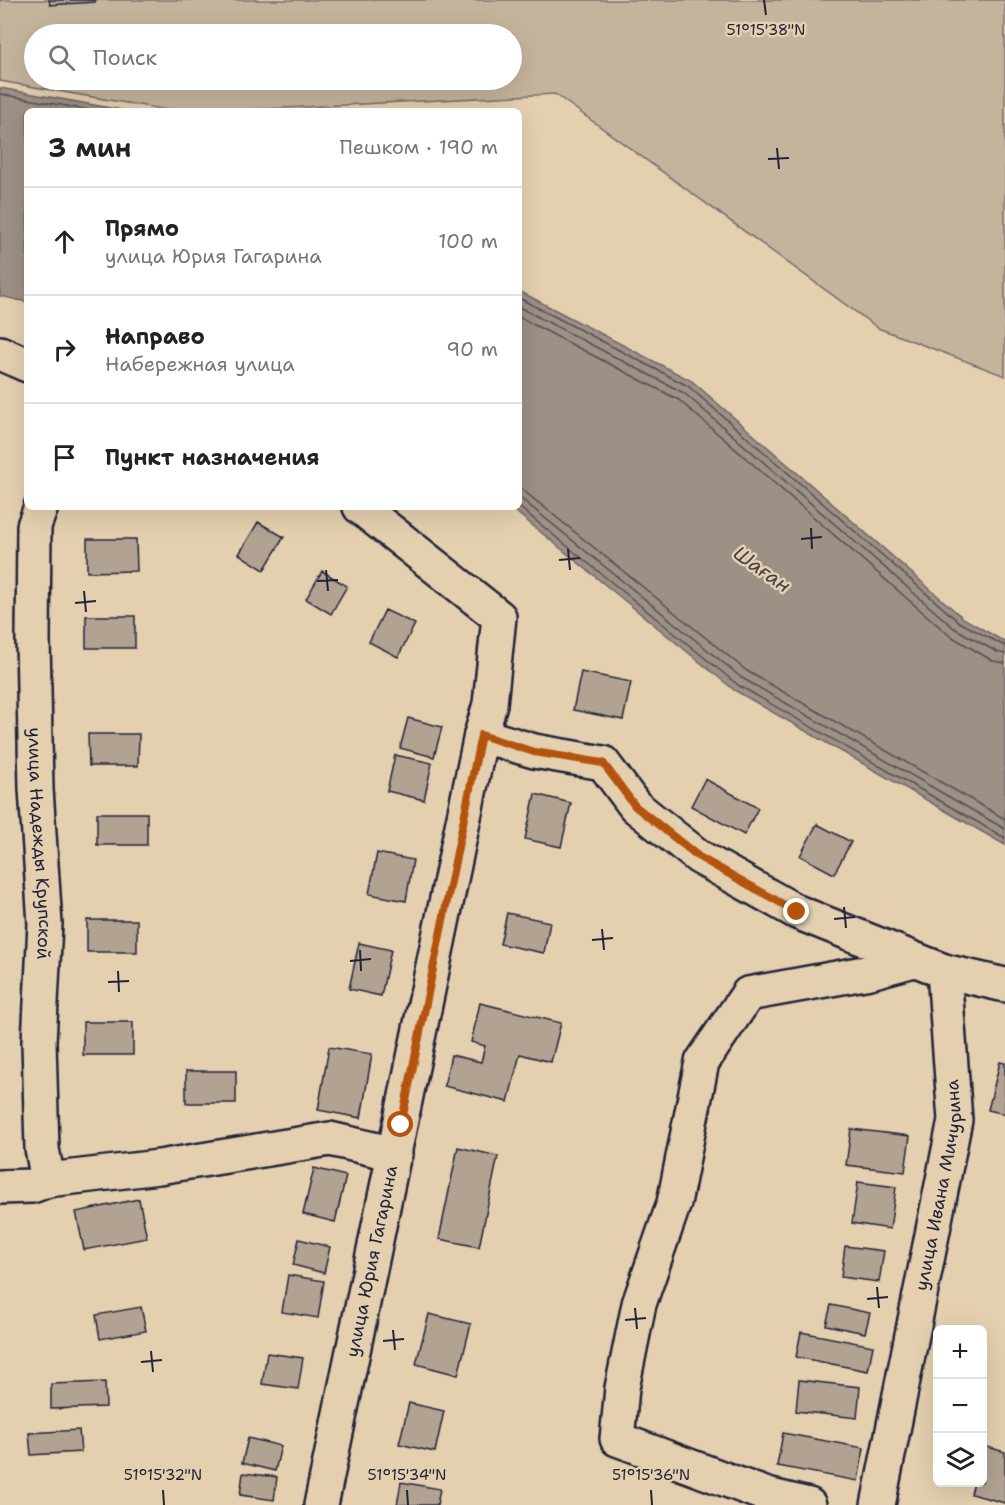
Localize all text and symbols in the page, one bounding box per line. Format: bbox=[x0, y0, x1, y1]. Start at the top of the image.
text: 51°15'38"N bbox=[727, 20, 805, 40]
search box bbox=[24, 24, 522, 90]
icon: search bbox=[45, 41, 78, 74]
text: Поиск bbox=[93, 43, 157, 72]
text: 3 мин bbox=[48, 130, 131, 165]
text: Пешком · 190 m bbox=[340, 134, 498, 160]
text: Прямо bbox=[105, 214, 179, 243]
icon: ahead bbox=[48, 225, 81, 258]
text: 100 m bbox=[438, 228, 498, 254]
text: улица Юрия Гагарина bbox=[105, 243, 322, 269]
text: Направо bbox=[105, 322, 205, 351]
icon: right bbox=[48, 333, 81, 366]
text: 90 m bbox=[446, 336, 498, 362]
text: Набережная улица bbox=[105, 351, 295, 377]
icon: arrive bbox=[48, 441, 81, 474]
text: Пункт назначения bbox=[105, 443, 319, 472]
water label: Шаған bbox=[728, 540, 796, 598]
street label: улица Надежды Крупской bbox=[23, 727, 57, 960]
route end bbox=[783, 898, 809, 924]
street label: улица Ивана Мичурина bbox=[909, 1079, 967, 1293]
route start bbox=[387, 1111, 413, 1137]
street label: улица Юрия Гагарина bbox=[340, 1163, 403, 1359]
map controls bbox=[933, 1325, 987, 1487]
button: + bbox=[933, 1325, 987, 1379]
button: − bbox=[933, 1379, 987, 1433]
button: layers bbox=[933, 1433, 987, 1487]
text: 51°15'32"N bbox=[124, 1465, 202, 1485]
text: 51°15'34"N bbox=[368, 1465, 446, 1485]
text: 51°15'36"N bbox=[612, 1465, 690, 1485]

